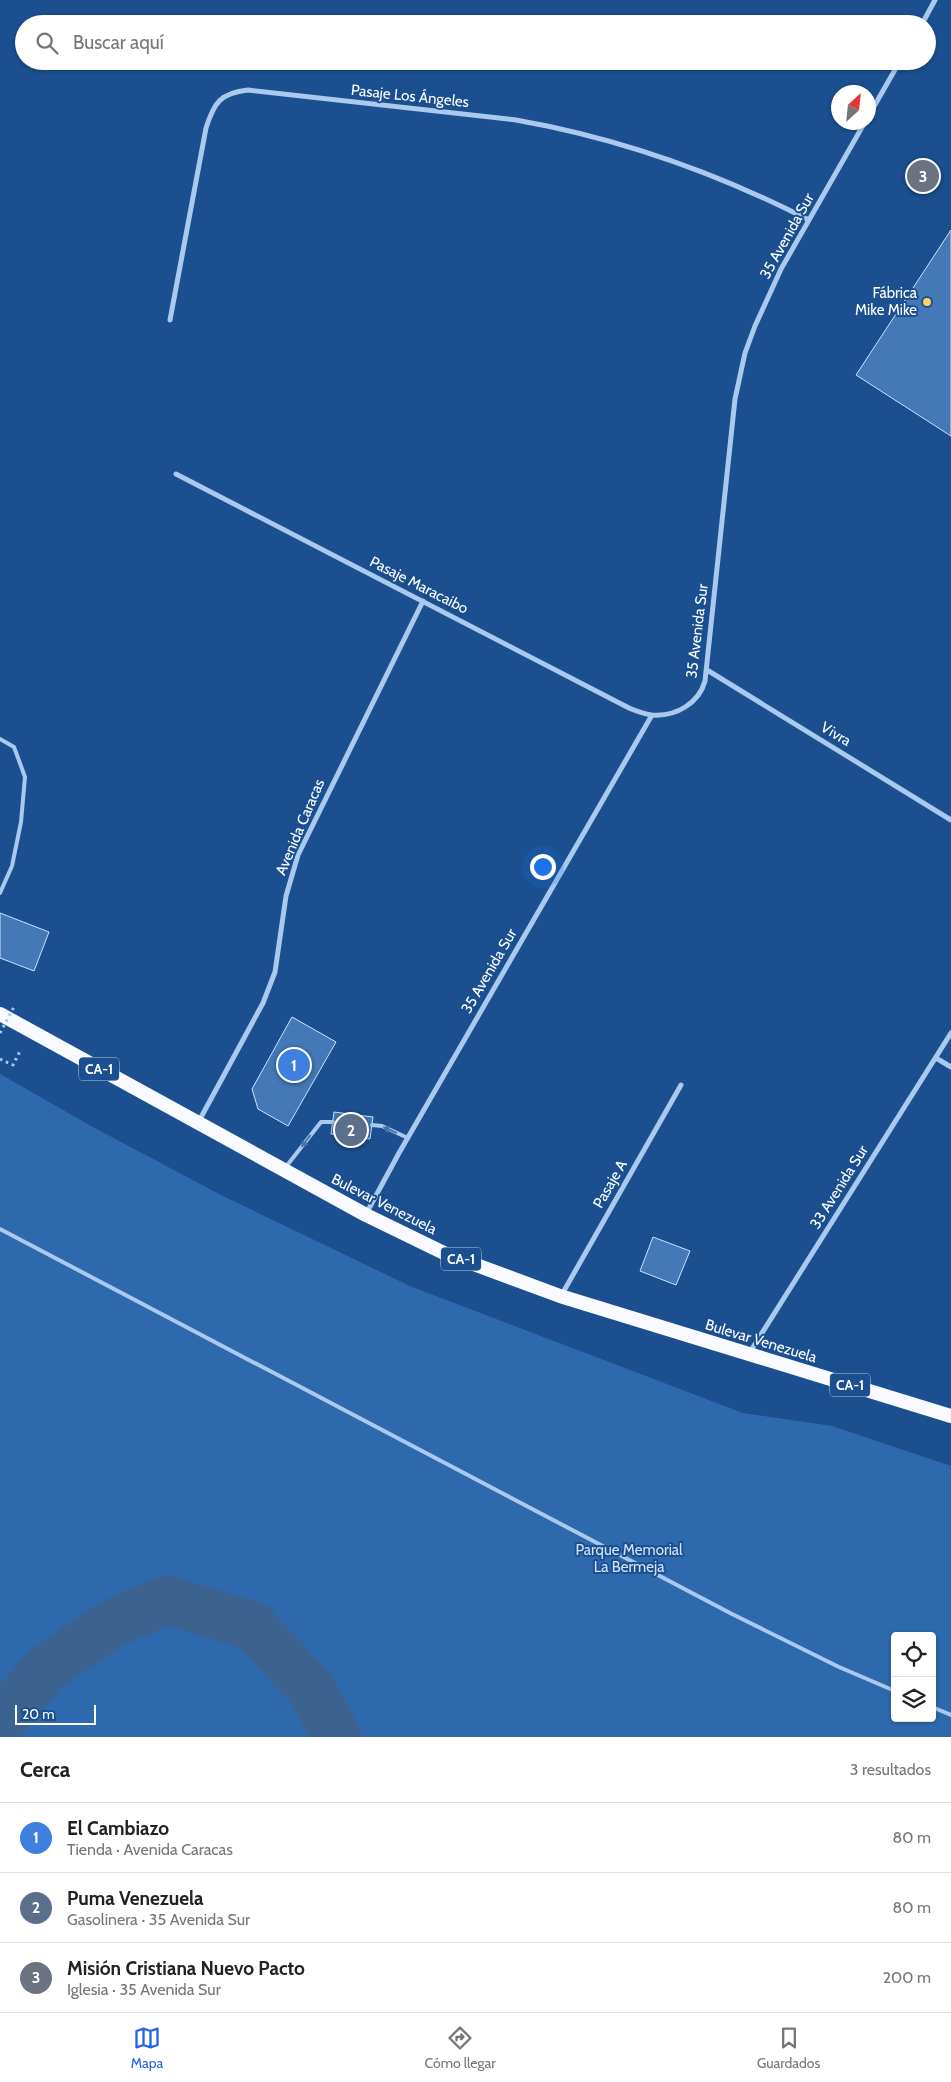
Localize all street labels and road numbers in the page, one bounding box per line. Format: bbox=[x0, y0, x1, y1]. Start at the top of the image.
street label: Pasaje Los Ángeles bbox=[350, 80, 470, 111]
street label: 35 Avenida Sur bbox=[756, 190, 818, 282]
street label: Pasaje Maracaibo bbox=[367, 552, 471, 618]
street label: 35 Avenida Sur bbox=[682, 583, 712, 679]
street label: Vivra bbox=[818, 718, 855, 750]
street label: Avenida Caracas bbox=[272, 776, 328, 878]
street label: 35 Avenida Sur bbox=[457, 925, 521, 1017]
road number: CA-1 bbox=[79, 1058, 119, 1080]
street label: 33 Avenida Sur bbox=[806, 1142, 872, 1232]
street label: Pasaje A bbox=[589, 1156, 631, 1211]
street label: Bulevar Venezuela bbox=[328, 1170, 440, 1239]
road number: CA-1 bbox=[441, 1248, 481, 1270]
street label: Bulevar Venezuela bbox=[703, 1315, 820, 1367]
road number: CA-1 bbox=[830, 1374, 870, 1396]

